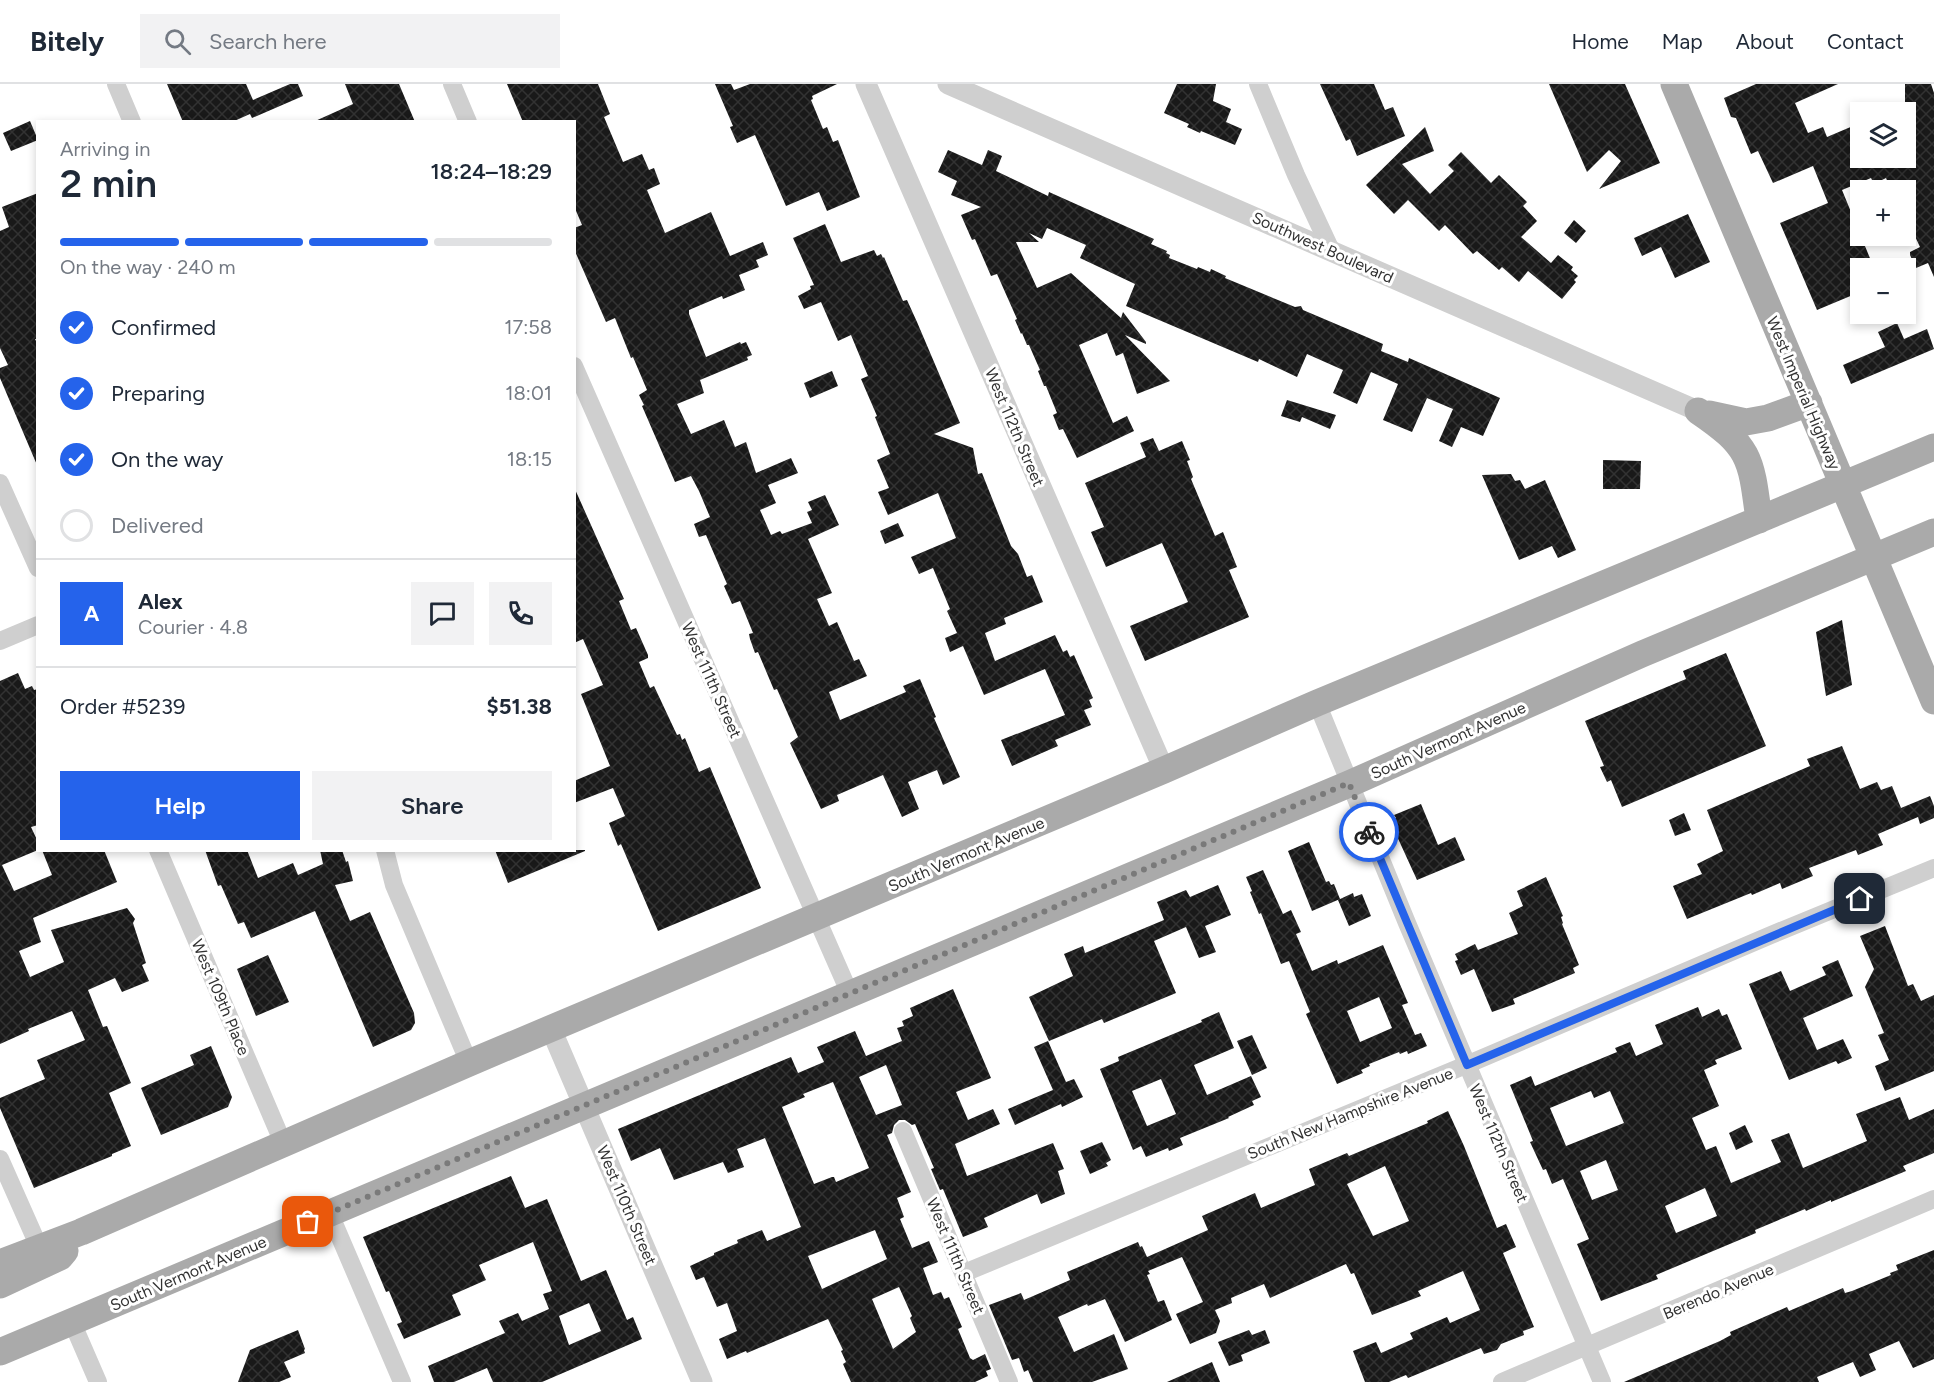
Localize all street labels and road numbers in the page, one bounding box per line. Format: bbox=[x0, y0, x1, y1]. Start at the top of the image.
street label: Southwest Boulevard bbox=[1249, 208, 1396, 287]
street label: West Imperial Highway bbox=[1763, 314, 1845, 473]
street label: West 112th Street bbox=[981, 365, 1048, 489]
street label: West 111th Street bbox=[678, 619, 746, 741]
street label: South Vermont Avenue bbox=[1368, 698, 1529, 783]
street label: South Vermont Avenue bbox=[885, 813, 1047, 896]
street label: West 109th Place bbox=[188, 936, 254, 1058]
street label: South New Hampshire Avenue bbox=[1245, 1063, 1456, 1163]
street label: West 112th Street bbox=[1465, 1081, 1532, 1205]
street label: West 110th Street bbox=[593, 1143, 660, 1268]
street label: West 111th Street bbox=[922, 1195, 989, 1317]
street label: South Vermont Avenue bbox=[107, 1232, 269, 1315]
street label: Berendo Avenue bbox=[1660, 1260, 1777, 1323]

